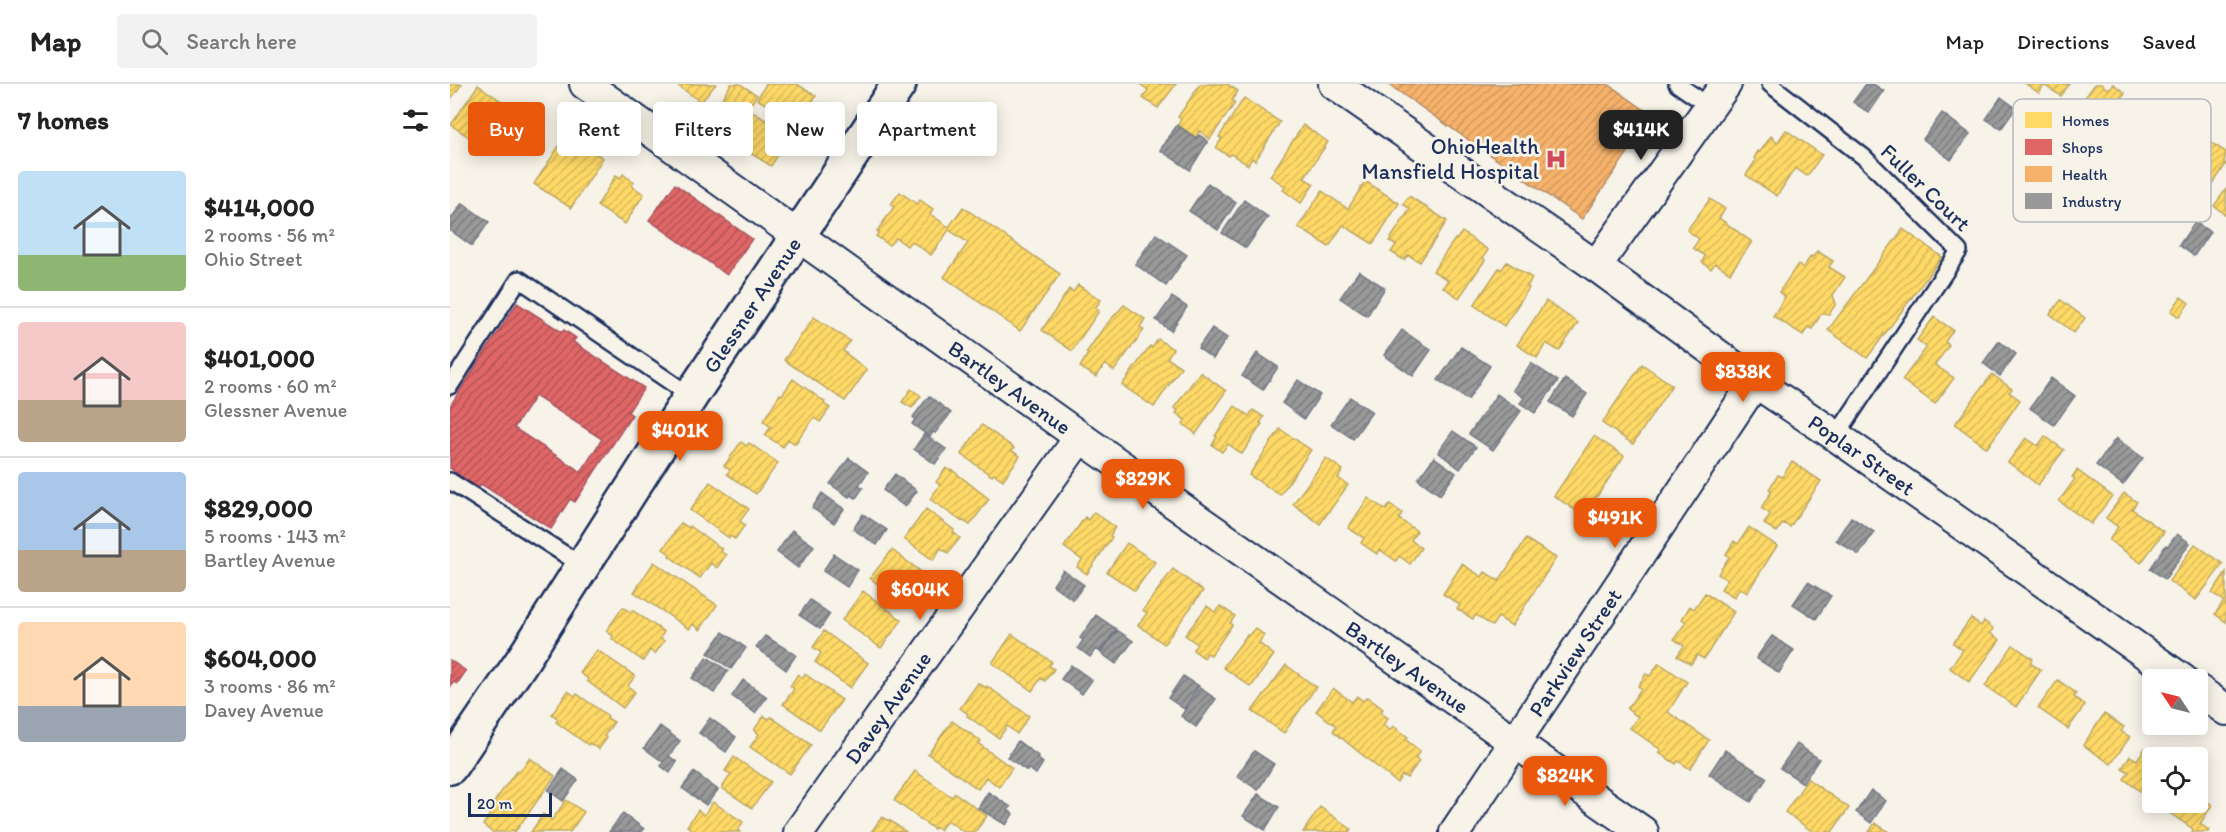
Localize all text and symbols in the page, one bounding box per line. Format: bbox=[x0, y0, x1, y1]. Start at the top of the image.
search box bbox=[117, 14, 537, 68]
text: Map bbox=[30, 24, 81, 58]
icon: search bbox=[138, 25, 171, 58]
text: Search here bbox=[186, 28, 297, 55]
text: Map bbox=[1946, 29, 1984, 54]
text: Directions bbox=[2017, 29, 2109, 54]
text: Saved bbox=[2142, 29, 2196, 54]
legend bbox=[2013, 99, 2211, 222]
chip: Buy bbox=[468, 102, 545, 156]
chip: Rent bbox=[557, 102, 641, 156]
chip: Filters bbox=[653, 102, 753, 156]
chip: New bbox=[765, 102, 845, 156]
chip: Apartment bbox=[857, 102, 997, 156]
text: 7 homes bbox=[18, 104, 109, 136]
icon: filters bbox=[399, 104, 432, 137]
pin: $414K bbox=[1599, 110, 1683, 161]
text: Homes bbox=[2062, 111, 2109, 130]
text: $414K bbox=[1613, 117, 1669, 141]
place label: OhioHealth Mansfield Hospital bbox=[1362, 133, 1539, 185]
street label: Fuller Court bbox=[1875, 138, 1976, 237]
text: Shops bbox=[2062, 138, 2103, 157]
hospital icon: OhioHealth Mansfield Hospital bbox=[1544, 147, 1568, 171]
text: Health bbox=[2062, 165, 2108, 184]
text: $414,000 bbox=[204, 191, 315, 223]
text: Industry bbox=[2062, 192, 2122, 211]
icon: home bbox=[66, 195, 138, 267]
text: 2 rooms · 56 m² bbox=[204, 223, 335, 247]
street label: Glessner Avenue bbox=[697, 232, 807, 378]
text: Ohio Street bbox=[204, 247, 302, 271]
street label: Bartley Avenue bbox=[943, 335, 1076, 440]
text: $401,000 bbox=[204, 342, 315, 374]
icon: home bbox=[66, 346, 138, 418]
pin: $838K bbox=[1701, 352, 1785, 403]
text: $838K bbox=[1715, 359, 1771, 383]
text: 2 rooms · 60 m² bbox=[204, 374, 337, 398]
text: Glessner Avenue bbox=[204, 398, 347, 422]
street label: Poplar Street bbox=[1803, 408, 1920, 501]
pin: $401K bbox=[638, 411, 722, 462]
text: $401K bbox=[652, 418, 708, 442]
pin: $829K bbox=[1101, 459, 1185, 510]
text: $829K bbox=[1116, 466, 1170, 490]
text: $829,000 bbox=[204, 492, 313, 524]
icon: home bbox=[66, 496, 138, 568]
pin: $491K bbox=[1573, 498, 1657, 549]
text: $491K bbox=[1588, 505, 1642, 529]
text: 5 rooms · 143 m² bbox=[204, 524, 346, 548]
text: Bartley Avenue bbox=[204, 548, 335, 572]
pin: $604K bbox=[878, 570, 962, 621]
text: $604K bbox=[891, 577, 949, 601]
street label: Parkview Street bbox=[1523, 583, 1628, 722]
street label: Bartley Avenue bbox=[1340, 615, 1474, 720]
text: $604,000 bbox=[204, 642, 317, 674]
icon: home bbox=[66, 646, 138, 718]
street label: Davey Avenue bbox=[839, 646, 937, 769]
north arrow bbox=[2142, 669, 2208, 735]
map controls bbox=[2142, 669, 2208, 813]
text: 3 rooms · 86 m² bbox=[204, 674, 336, 698]
text: Davey Avenue bbox=[204, 698, 324, 722]
button: locate bbox=[2142, 747, 2208, 813]
pin: $824K bbox=[1523, 756, 1607, 807]
text: $824K bbox=[1537, 763, 1593, 787]
scale bar bbox=[468, 790, 552, 818]
text: 20 m bbox=[477, 794, 512, 813]

